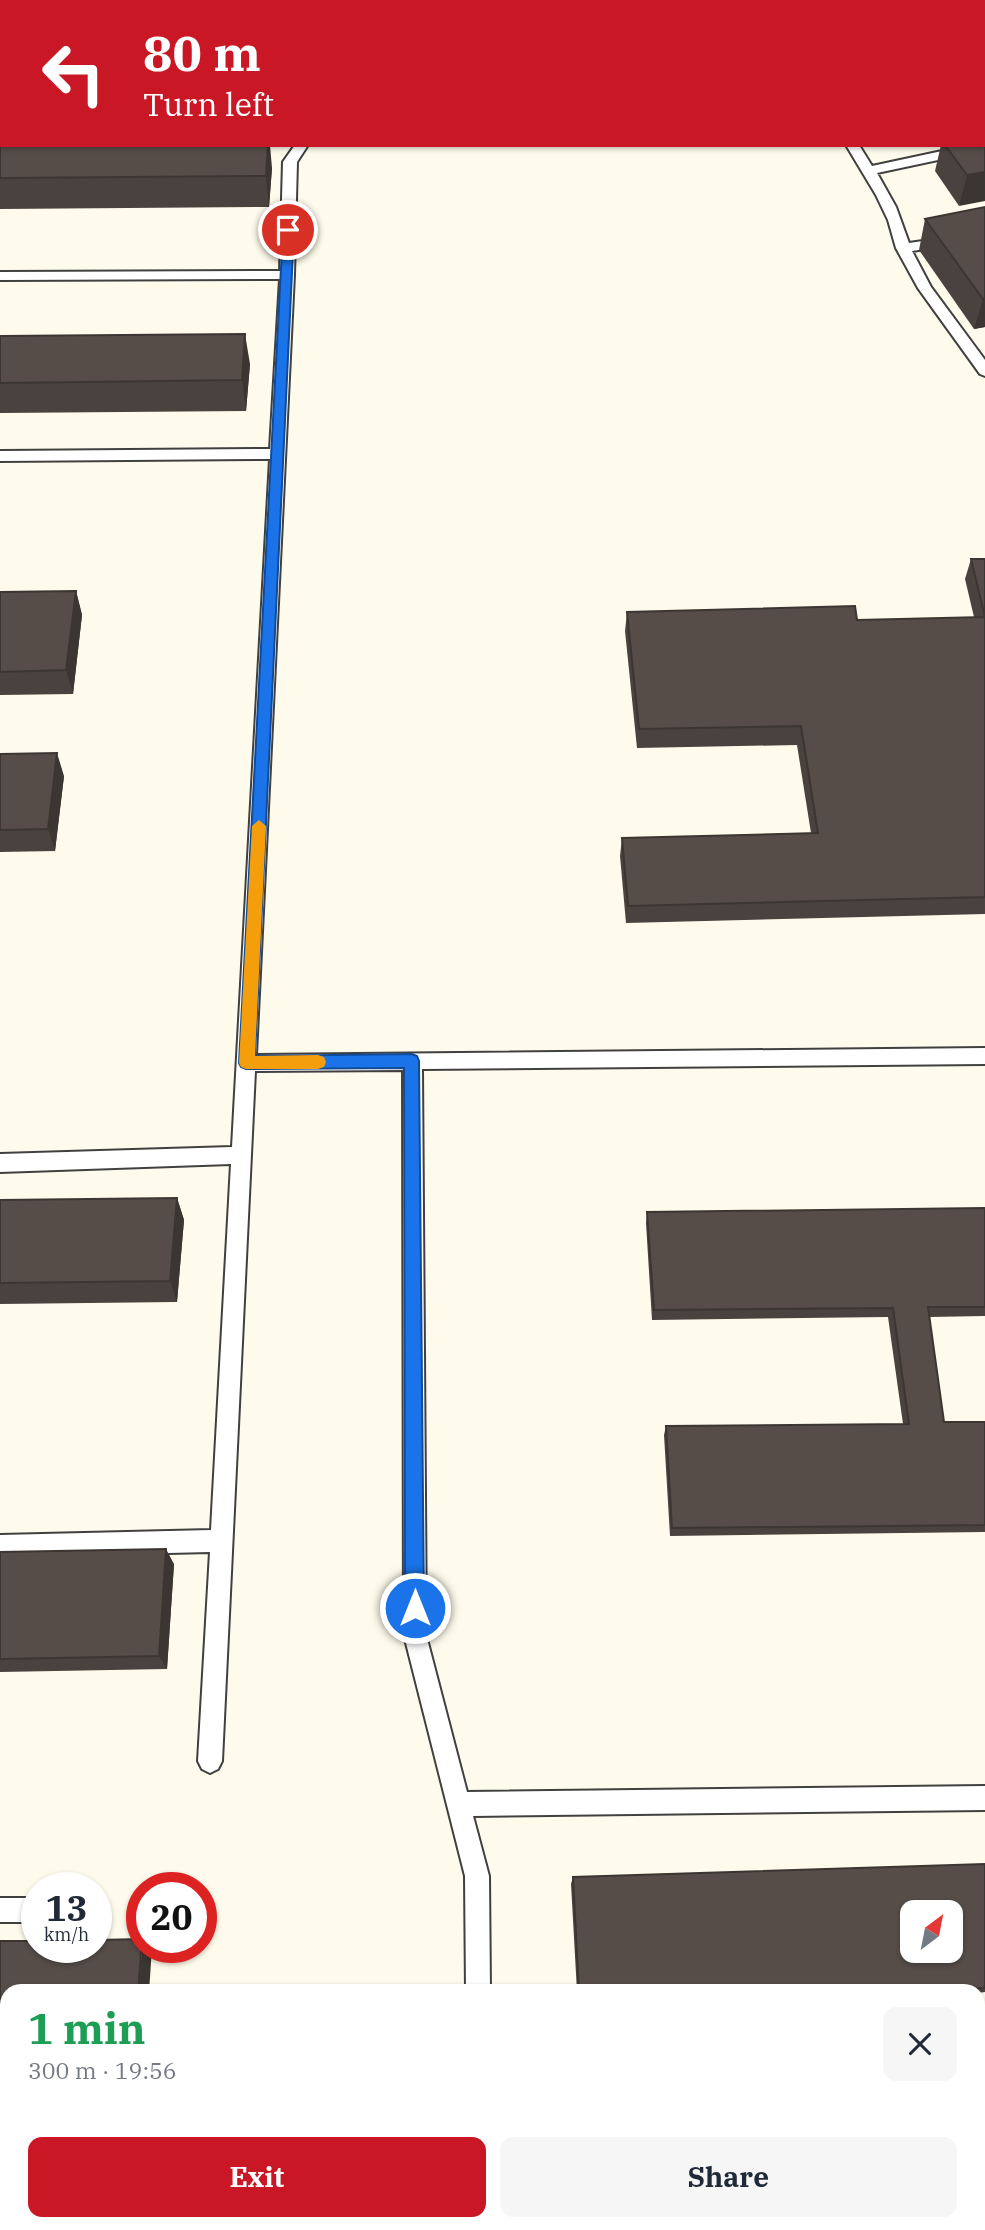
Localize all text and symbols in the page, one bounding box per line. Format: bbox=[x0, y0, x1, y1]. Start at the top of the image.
text: 80 m bbox=[143, 21, 261, 84]
icon: left bbox=[28, 28, 119, 119]
text: Turn left bbox=[143, 83, 274, 125]
pin bbox=[258, 200, 318, 260]
icon: arrive bbox=[269, 211, 307, 249]
position arrow bbox=[378, 1571, 452, 1645]
speed limit sign: 20 bbox=[126, 1872, 217, 1963]
text: 13 bbox=[45, 1885, 88, 1931]
north arrow bbox=[900, 1900, 962, 1964]
map controls bbox=[900, 1900, 963, 1963]
text: km/h bbox=[44, 1923, 89, 1946]
text: 1 min bbox=[28, 2001, 146, 2056]
button: close bbox=[883, 2007, 957, 2081]
text: 300 m · 19:56 bbox=[28, 2055, 177, 2085]
button: Exit bbox=[28, 2137, 486, 2217]
button: Share bbox=[500, 2137, 957, 2217]

